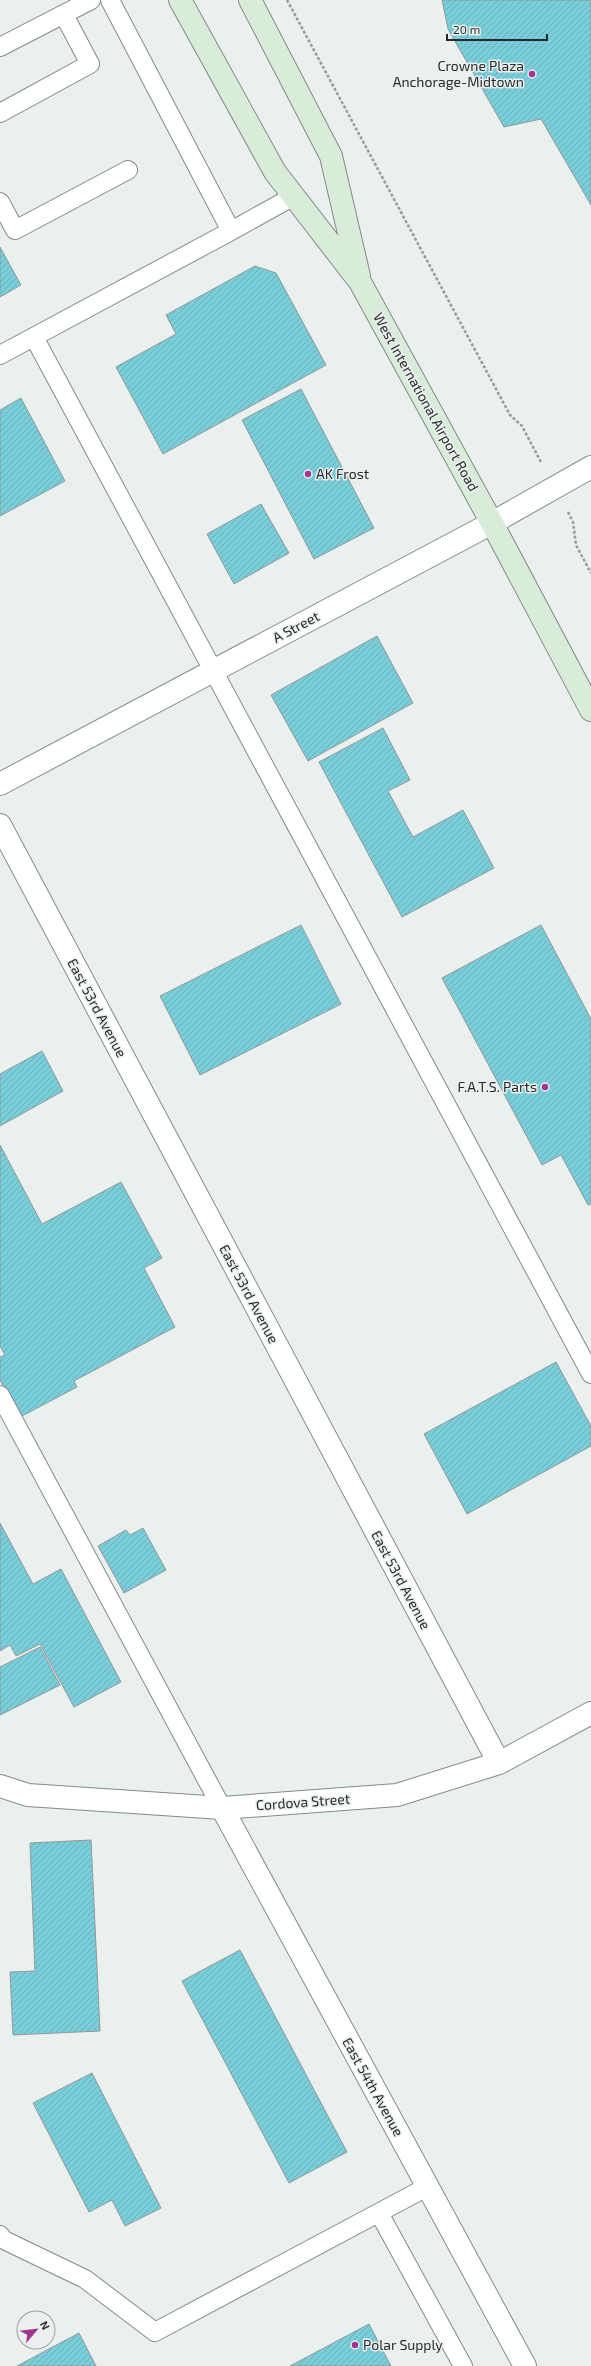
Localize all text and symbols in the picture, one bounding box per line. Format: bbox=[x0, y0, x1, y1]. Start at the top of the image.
scale bar bbox=[447, 16, 547, 42]
text: 20 m bbox=[453, 22, 480, 36]
place label: Crowne Plaza Anchorage-Midtown bbox=[393, 57, 524, 90]
marker: Crowne Plaza Anchorage-Midtown bbox=[527, 69, 537, 79]
street label: West International Airport Road bbox=[370, 309, 483, 494]
place label: AK Frost bbox=[316, 465, 369, 482]
marker: AK Frost bbox=[303, 469, 313, 479]
street label: A Street bbox=[270, 607, 322, 646]
street label: East 53rd Avenue bbox=[64, 955, 131, 1060]
place label: F.A.T.S. Parts bbox=[458, 1078, 537, 1095]
marker: F.A.T.S. Parts bbox=[540, 1082, 550, 1092]
street label: East 53rd Avenue bbox=[216, 1241, 283, 1346]
street label: East 53rd Avenue bbox=[368, 1527, 435, 1632]
street label: Cordova Street bbox=[255, 1790, 351, 1813]
street label: East 54th Avenue bbox=[339, 2034, 408, 2139]
north arrow bbox=[16, 2310, 56, 2350]
text: N bbox=[38, 2319, 53, 2332]
place label: Polar Supply bbox=[363, 2336, 443, 2353]
marker: Polar Supply bbox=[350, 2340, 360, 2350]

